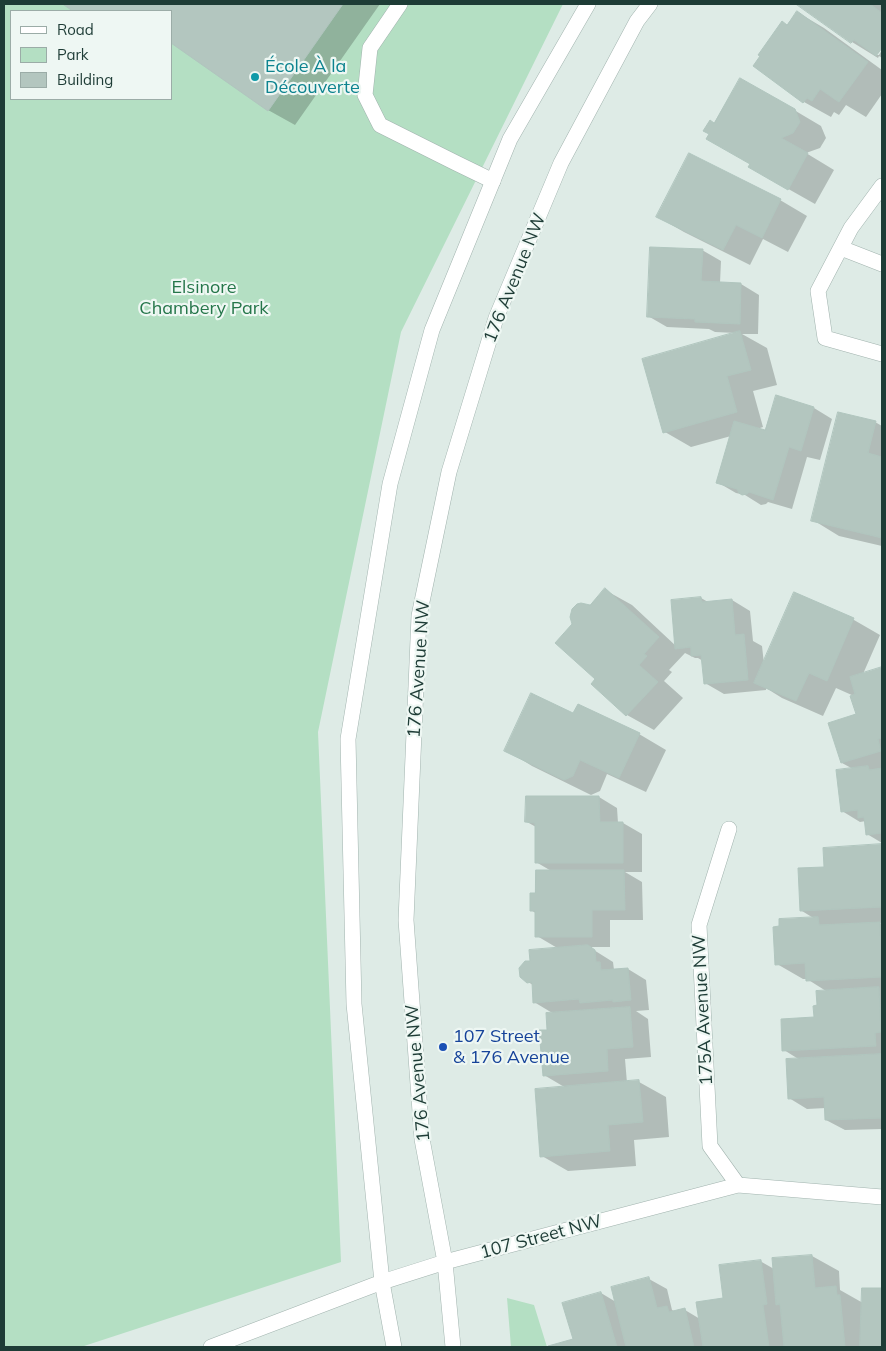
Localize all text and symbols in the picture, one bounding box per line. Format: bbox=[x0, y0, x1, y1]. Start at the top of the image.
legend bbox=[10, 10, 172, 100]
text: Road bbox=[57, 20, 94, 39]
text: Park bbox=[57, 45, 89, 64]
place label: École À la Découverte bbox=[265, 56, 360, 98]
text: Building bbox=[57, 70, 113, 89]
marker: École À la Découverte bbox=[249, 71, 261, 83]
street label: 176 Avenue NW bbox=[479, 210, 551, 346]
park label: Elsinore Chambery Park bbox=[139, 277, 269, 320]
street label: 176 Avenue NW bbox=[403, 599, 435, 739]
street label: 175A Avenue NW bbox=[688, 934, 718, 1086]
street label: 176 Avenue NW bbox=[401, 1003, 435, 1143]
place label: 107 Street & 176 Avenue bbox=[453, 1026, 570, 1068]
marker: 107 Street & 176 Avenue bbox=[437, 1041, 449, 1053]
street label: 107 Street NW bbox=[478, 1210, 604, 1264]

